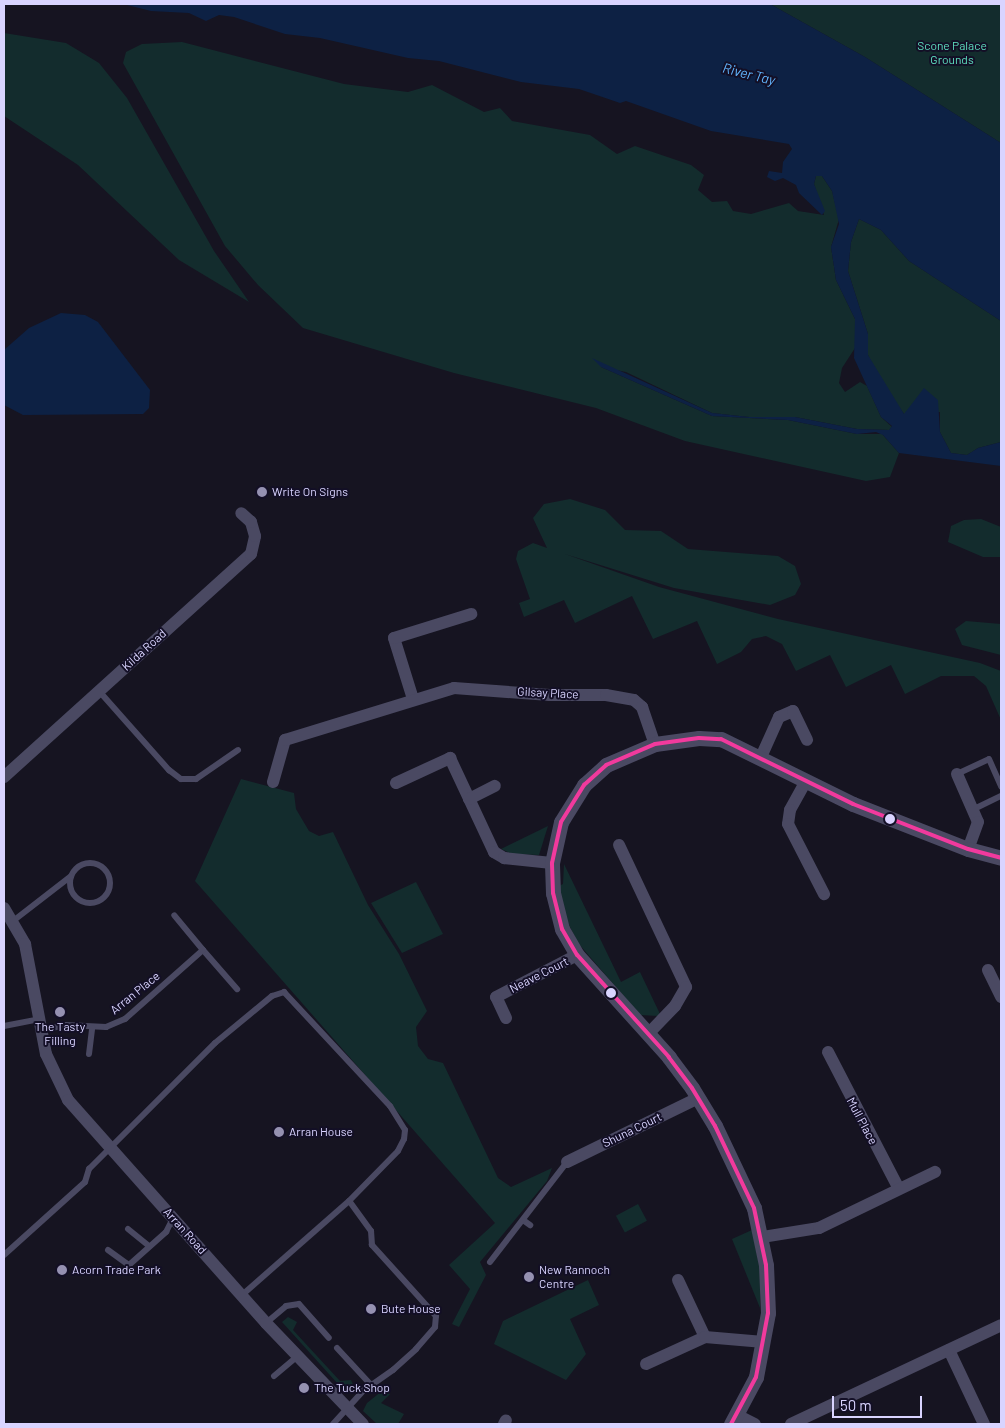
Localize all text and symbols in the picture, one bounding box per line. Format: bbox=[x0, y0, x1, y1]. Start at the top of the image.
park label: Scone Palace Grounds bbox=[917, 39, 987, 67]
water label: River Tay bbox=[721, 59, 777, 89]
place label: Write On Signs bbox=[272, 485, 348, 499]
marker: Write On Signs bbox=[256, 486, 268, 498]
street label: Kilda Road bbox=[119, 626, 169, 674]
street label: Gilsay Place bbox=[517, 684, 579, 702]
unlabelled marker bbox=[885, 814, 895, 824]
street label: Neave Court bbox=[507, 954, 571, 996]
street label: Arran Place bbox=[107, 969, 163, 1017]
unlabelled marker bbox=[606, 988, 616, 998]
marker: The Tasty Filling bbox=[54, 1006, 66, 1018]
place label: The Tasty Filling bbox=[35, 1020, 85, 1048]
street label: Mull Place bbox=[844, 1095, 880, 1147]
street label: Shuna Court bbox=[600, 1109, 664, 1151]
place label: Arran House bbox=[289, 1125, 353, 1139]
marker: Arran House bbox=[273, 1126, 285, 1138]
street label: Arran Road bbox=[160, 1205, 210, 1257]
place label: Acorn Trade Park bbox=[72, 1263, 161, 1277]
place label: New Rannoch Centre bbox=[539, 1263, 610, 1291]
marker: Acorn Trade Park bbox=[56, 1264, 68, 1276]
marker: New Rannoch Centre bbox=[523, 1271, 535, 1283]
place label: Bute House bbox=[381, 1302, 441, 1316]
marker: Bute House bbox=[365, 1303, 377, 1315]
place label: The Tuck Shop bbox=[314, 1381, 390, 1395]
marker: The Tuck Shop bbox=[298, 1382, 310, 1394]
scale bar bbox=[835, 1386, 925, 1418]
text: 50 m bbox=[840, 1396, 872, 1414]

